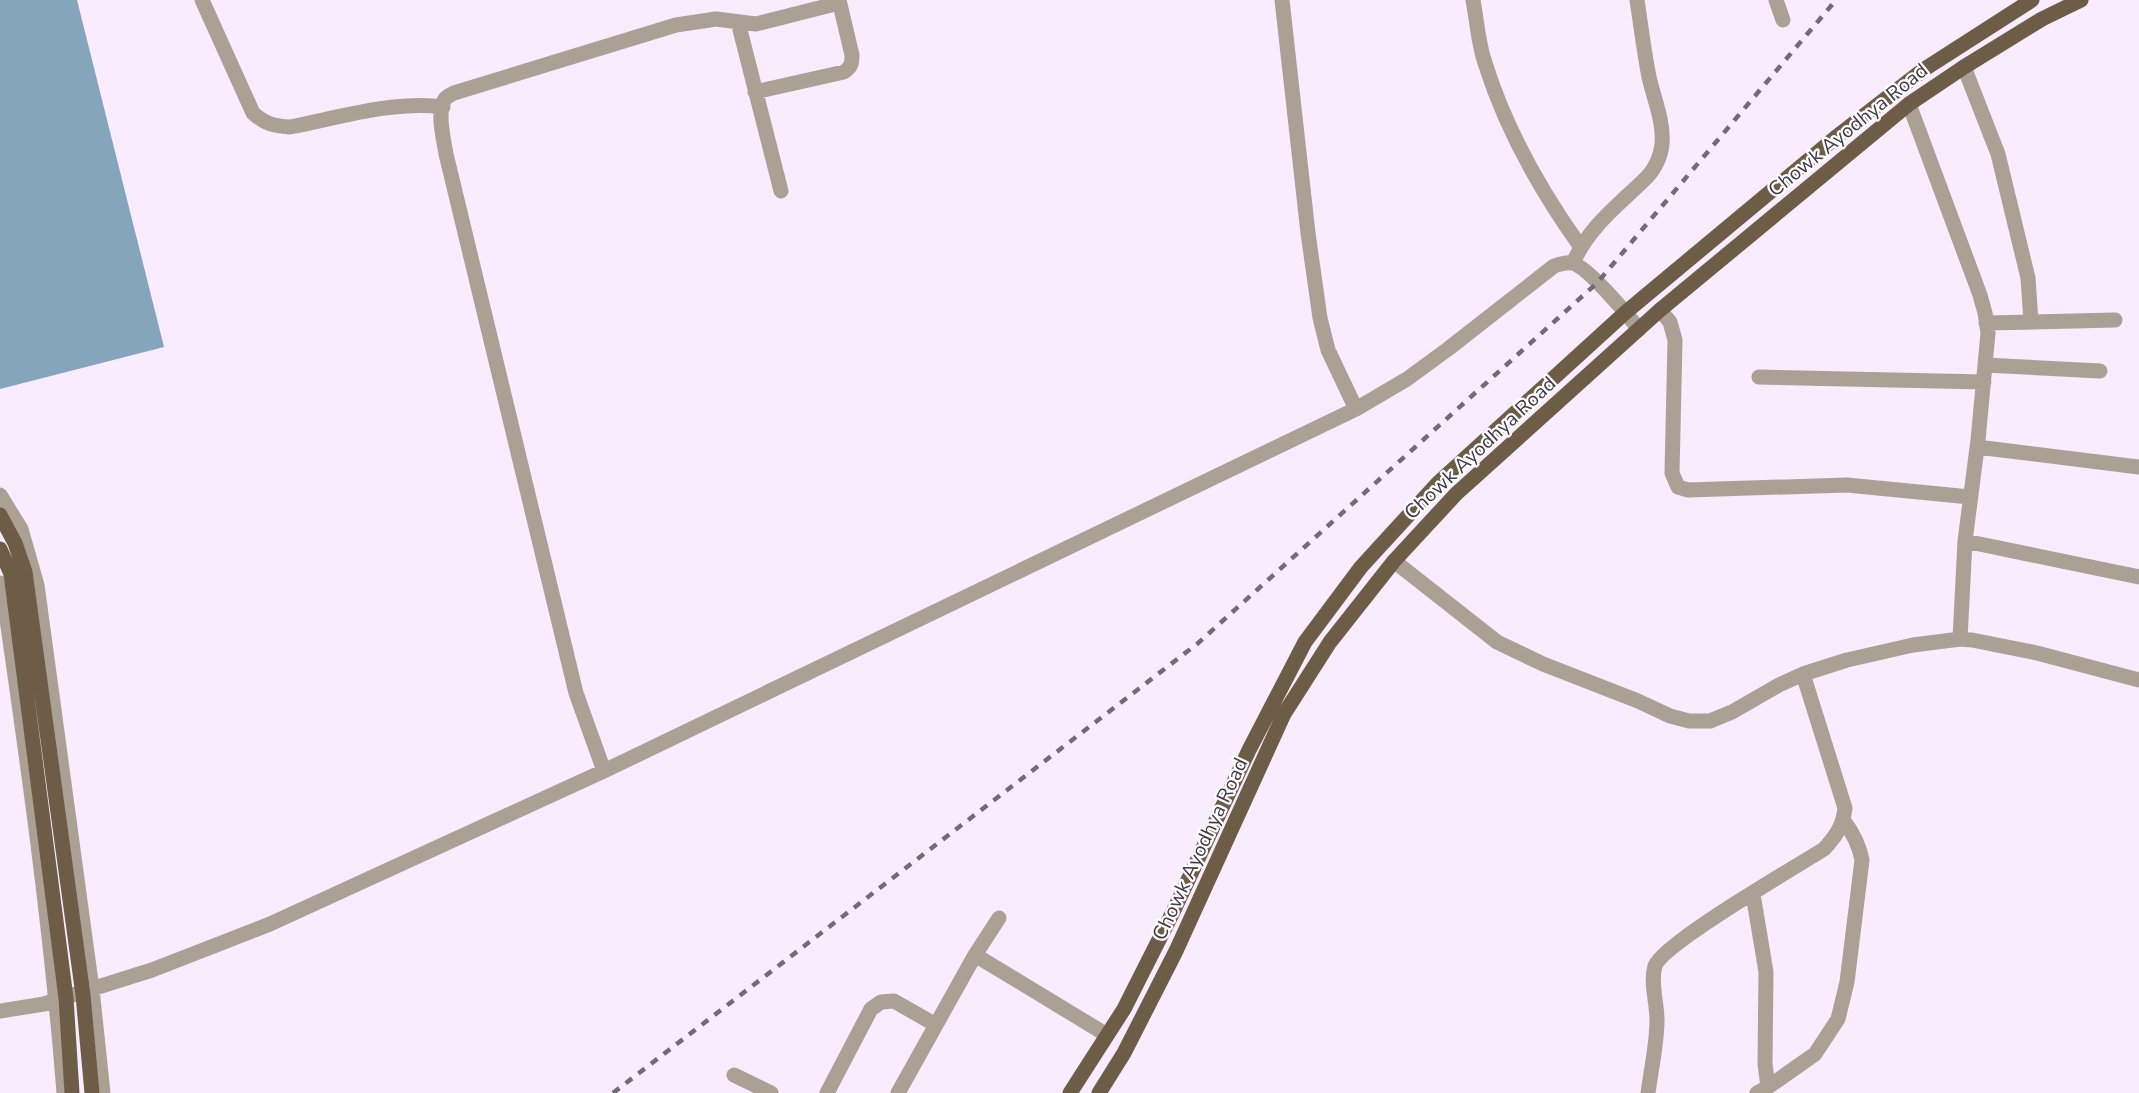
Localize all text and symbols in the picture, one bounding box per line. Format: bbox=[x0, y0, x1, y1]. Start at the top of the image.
street label: Chowk Ayodhya Road bbox=[1762, 57, 1934, 203]
street label: Chowk Ayodhya Road bbox=[1398, 370, 1562, 526]
street label: Chowk Ayodhya Road bbox=[1146, 753, 1254, 945]

